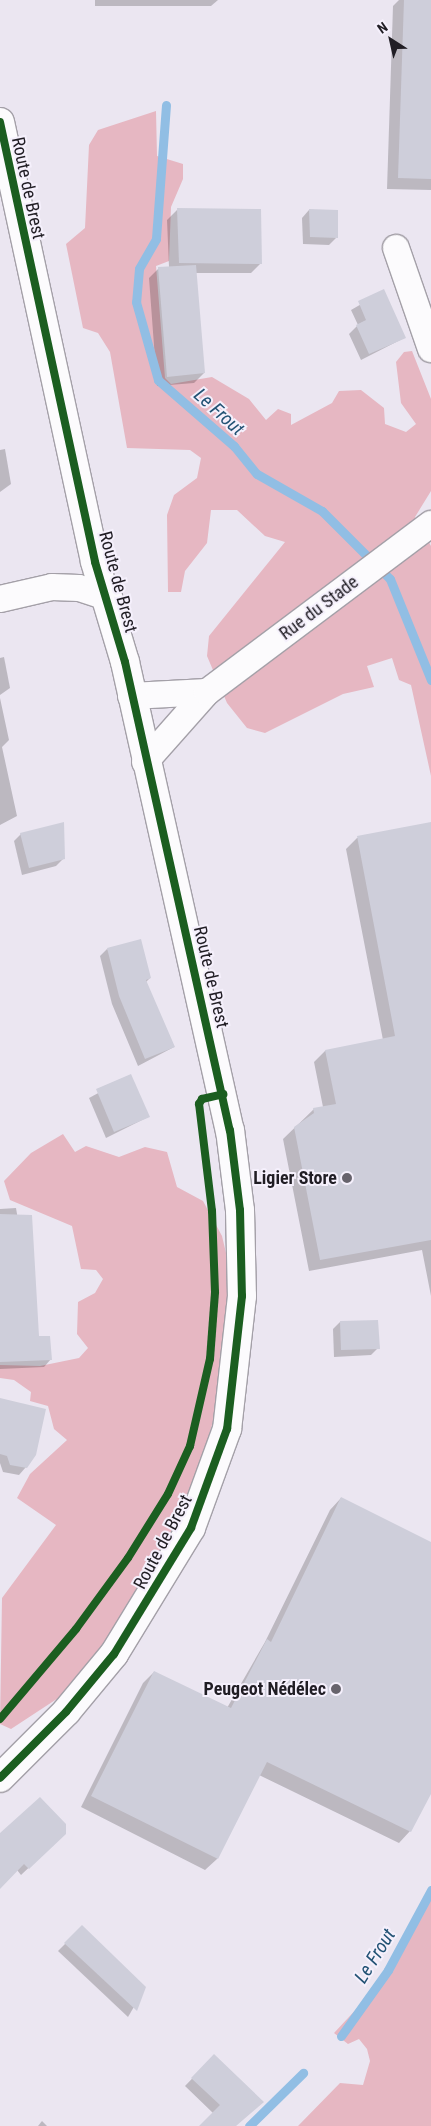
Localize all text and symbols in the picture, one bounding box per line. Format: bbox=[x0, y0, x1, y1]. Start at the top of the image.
north arrow bbox=[366, 15, 416, 65]
text: N bbox=[374, 19, 390, 37]
street label: Route de Brest bbox=[7, 135, 49, 241]
water label: Le Frout bbox=[189, 384, 249, 440]
street label: Route de Brest bbox=[94, 529, 142, 635]
street label: Rue du Stade bbox=[275, 571, 363, 645]
street label: Route de Brest bbox=[189, 924, 233, 1030]
place label: Ligier Store bbox=[253, 1167, 337, 1189]
marker: Ligier Store bbox=[341, 1172, 353, 1184]
street label: Route de Brest bbox=[129, 1491, 197, 1593]
place label: Peugeot Nédélec bbox=[204, 1678, 326, 1700]
marker: Peugeot Nédélec bbox=[330, 1683, 342, 1695]
water label: Le Frout bbox=[350, 1925, 400, 1987]

